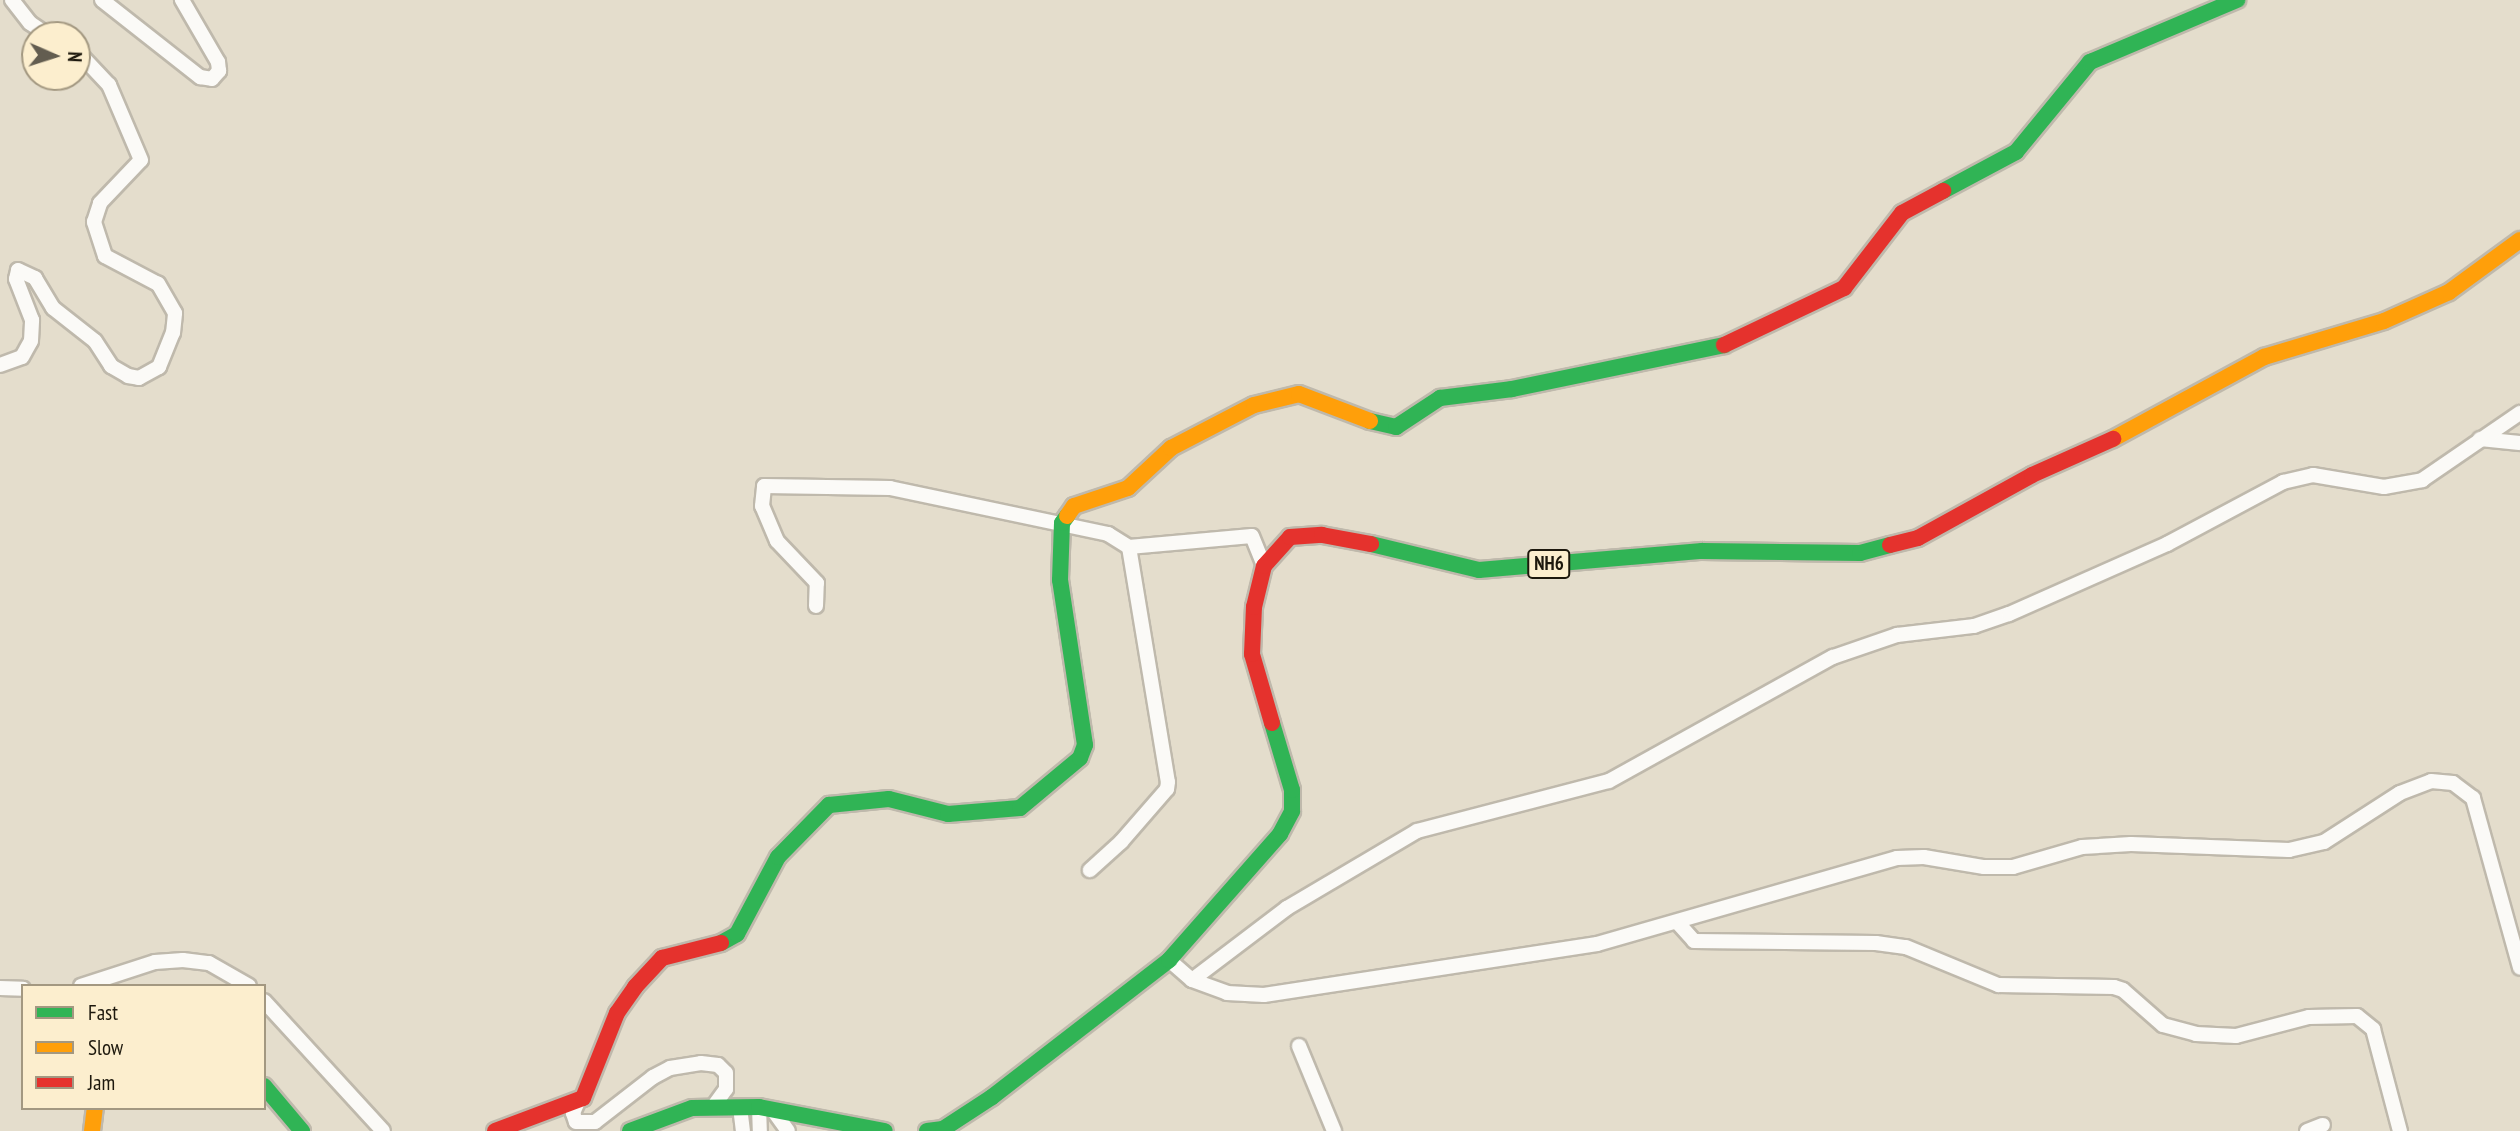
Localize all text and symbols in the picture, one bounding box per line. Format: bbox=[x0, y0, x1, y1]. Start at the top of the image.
north arrow bbox=[21, 21, 91, 91]
text: N bbox=[63, 51, 87, 63]
road number: NH6 bbox=[1526, 548, 1572, 580]
legend bbox=[21, 984, 266, 1110]
text: Fast bbox=[88, 999, 118, 1026]
text: Slow bbox=[88, 1034, 123, 1061]
text: Jam bbox=[88, 1069, 115, 1096]

